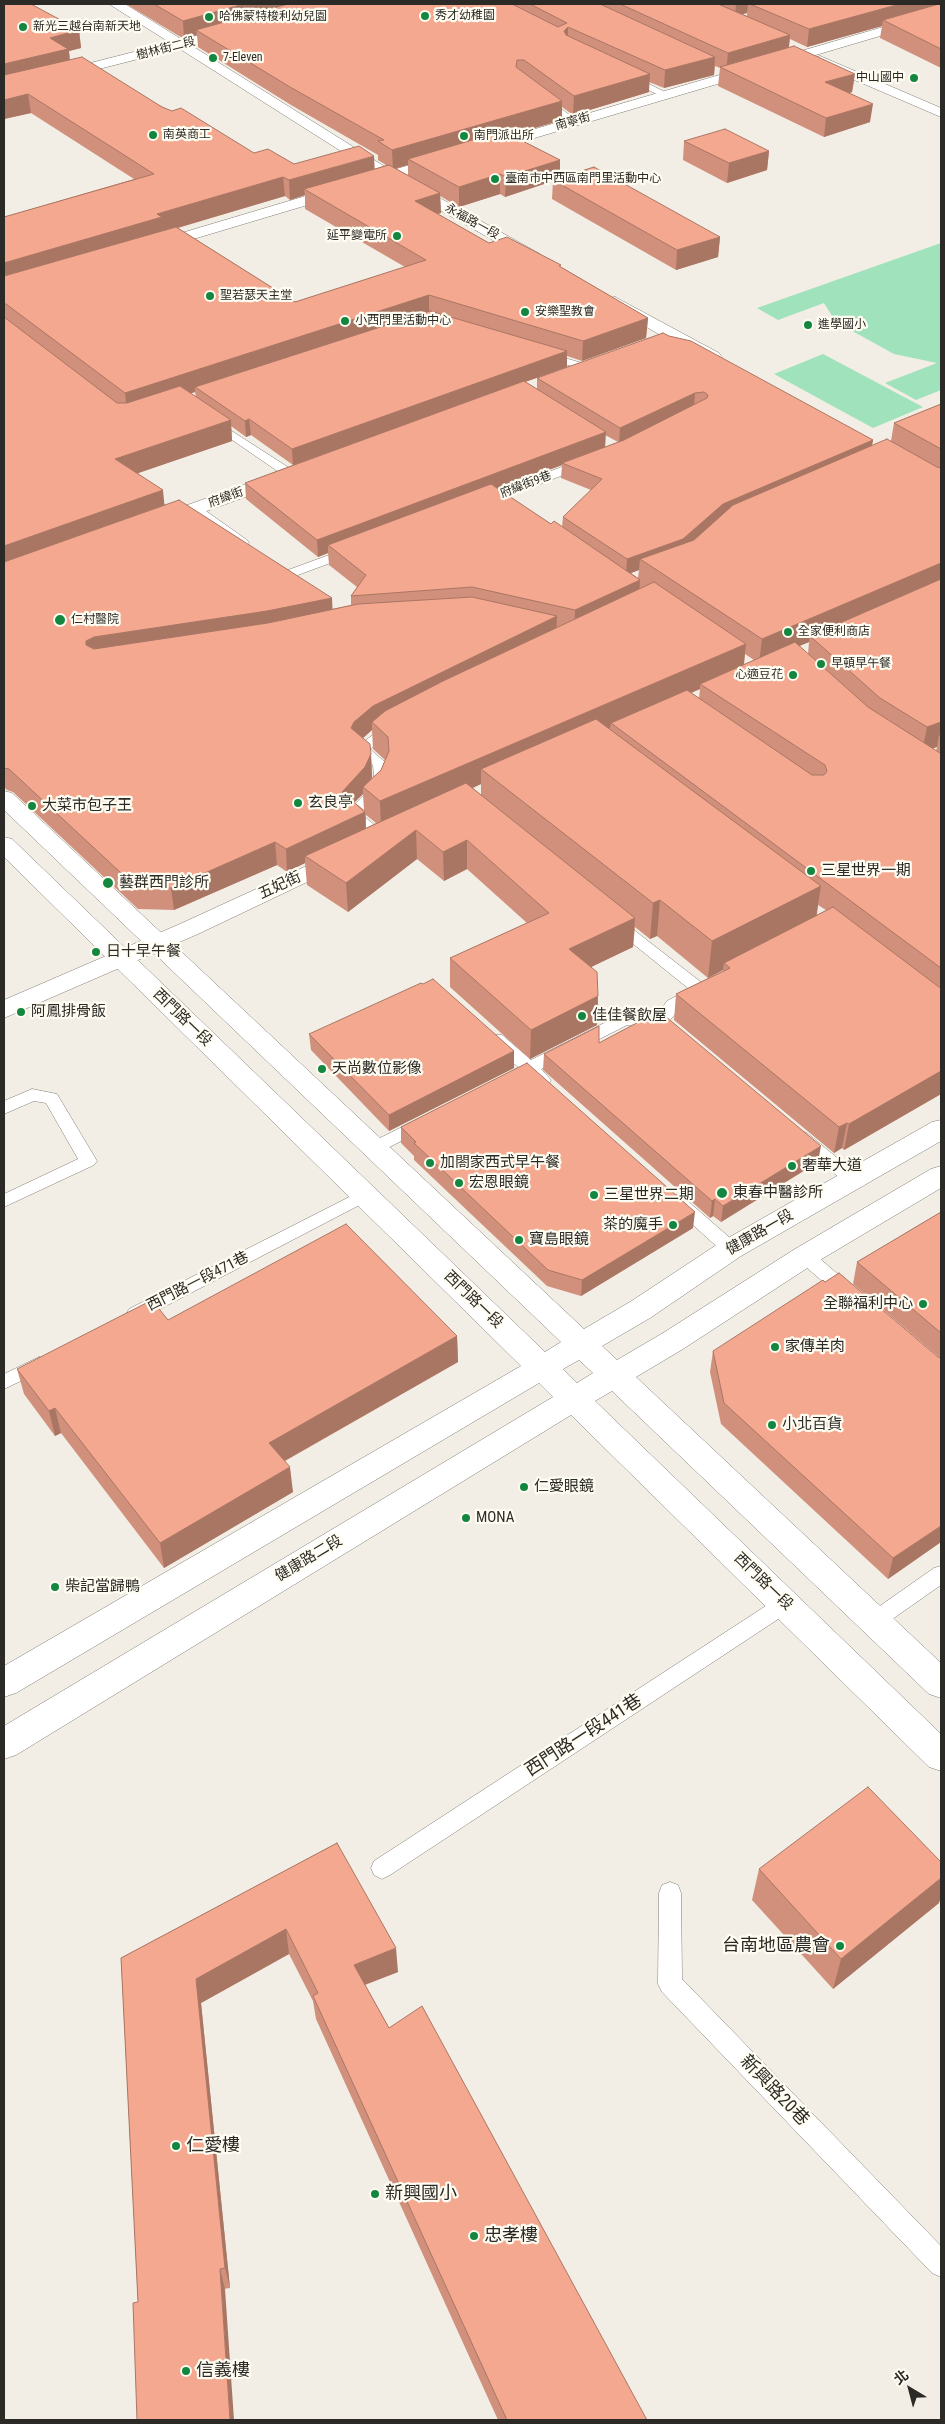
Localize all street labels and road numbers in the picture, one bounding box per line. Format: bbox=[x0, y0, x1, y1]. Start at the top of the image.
street label: 樹林街二段 bbox=[135, 35, 197, 63]
street label: 南寧街 bbox=[554, 110, 592, 134]
street label: 永福路一段 bbox=[442, 201, 502, 243]
street label: 府緯街9巷 bbox=[498, 469, 554, 501]
street label: 府緯街 bbox=[207, 485, 245, 511]
street label: 五妃街 bbox=[256, 868, 304, 904]
street label: 西門路一段 bbox=[149, 985, 215, 1051]
street label: 健康路一段 bbox=[723, 1206, 797, 1260]
street label: 西門路一段471巷 bbox=[144, 1249, 252, 1315]
street label: 西門路一段 bbox=[440, 1267, 506, 1333]
street label: 健康路二段 bbox=[272, 1532, 346, 1586]
street label: 西門路一段 bbox=[730, 1549, 796, 1615]
street label: 西門路一段441巷 bbox=[522, 1690, 646, 1782]
street label: 新興路20巷 bbox=[735, 2051, 813, 2131]

